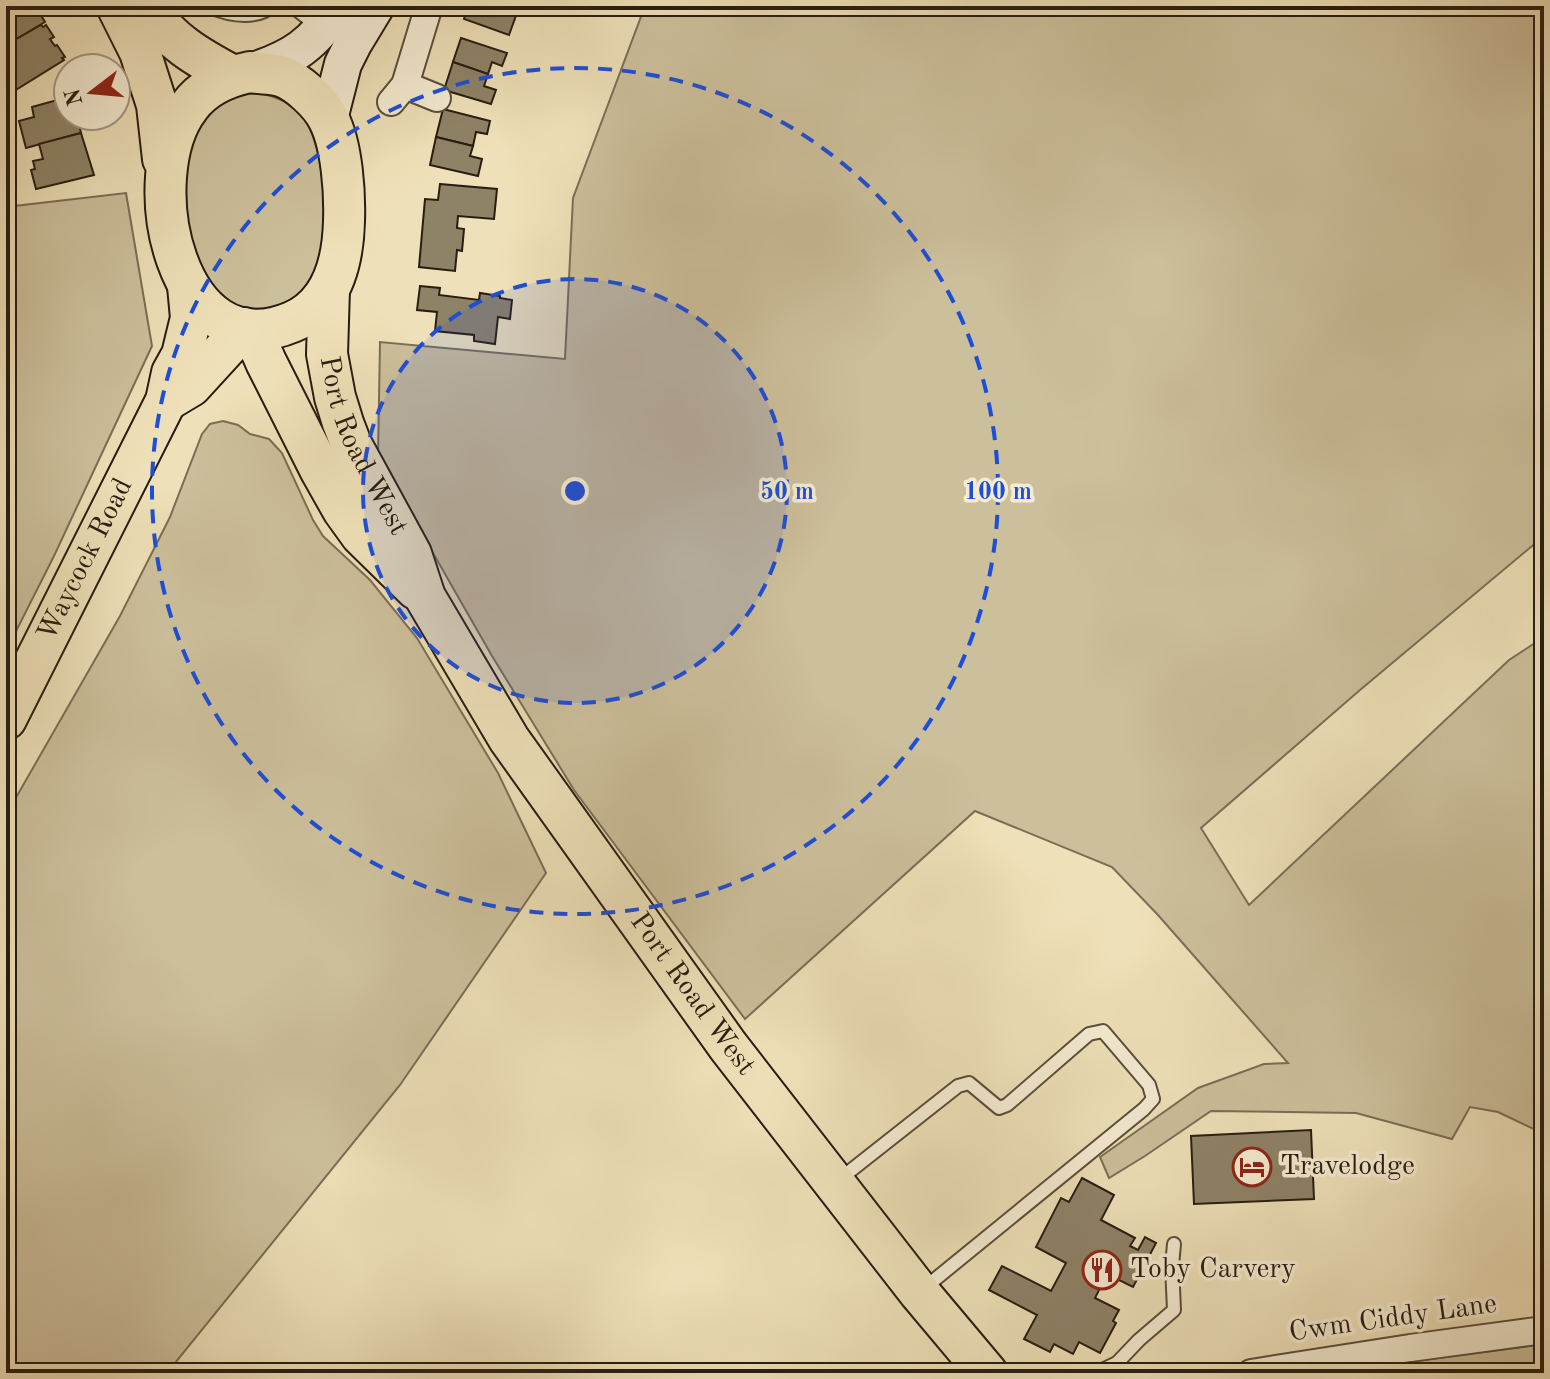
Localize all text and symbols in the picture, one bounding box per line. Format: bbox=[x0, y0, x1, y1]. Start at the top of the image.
north arrow bbox=[52, 52, 132, 132]
text: N bbox=[62, 86, 88, 108]
street label: Port Road West bbox=[314, 354, 412, 540]
street label: Waycock Road bbox=[34, 474, 138, 646]
centre of rings bbox=[561, 477, 589, 505]
text: 50 m bbox=[760, 480, 814, 505]
text: 100 m bbox=[964, 481, 1032, 505]
street label: Port Road West bbox=[624, 908, 760, 1081]
hotel icon: Travelodge bbox=[1231, 1146, 1273, 1188]
place label: Travelodge bbox=[1280, 1153, 1415, 1181]
restaurant icon: Toby Carvery bbox=[1081, 1249, 1123, 1291]
place label: Toby Carvery bbox=[1130, 1256, 1296, 1284]
street label: Cwm Ciddy Lane bbox=[1287, 1291, 1499, 1347]

